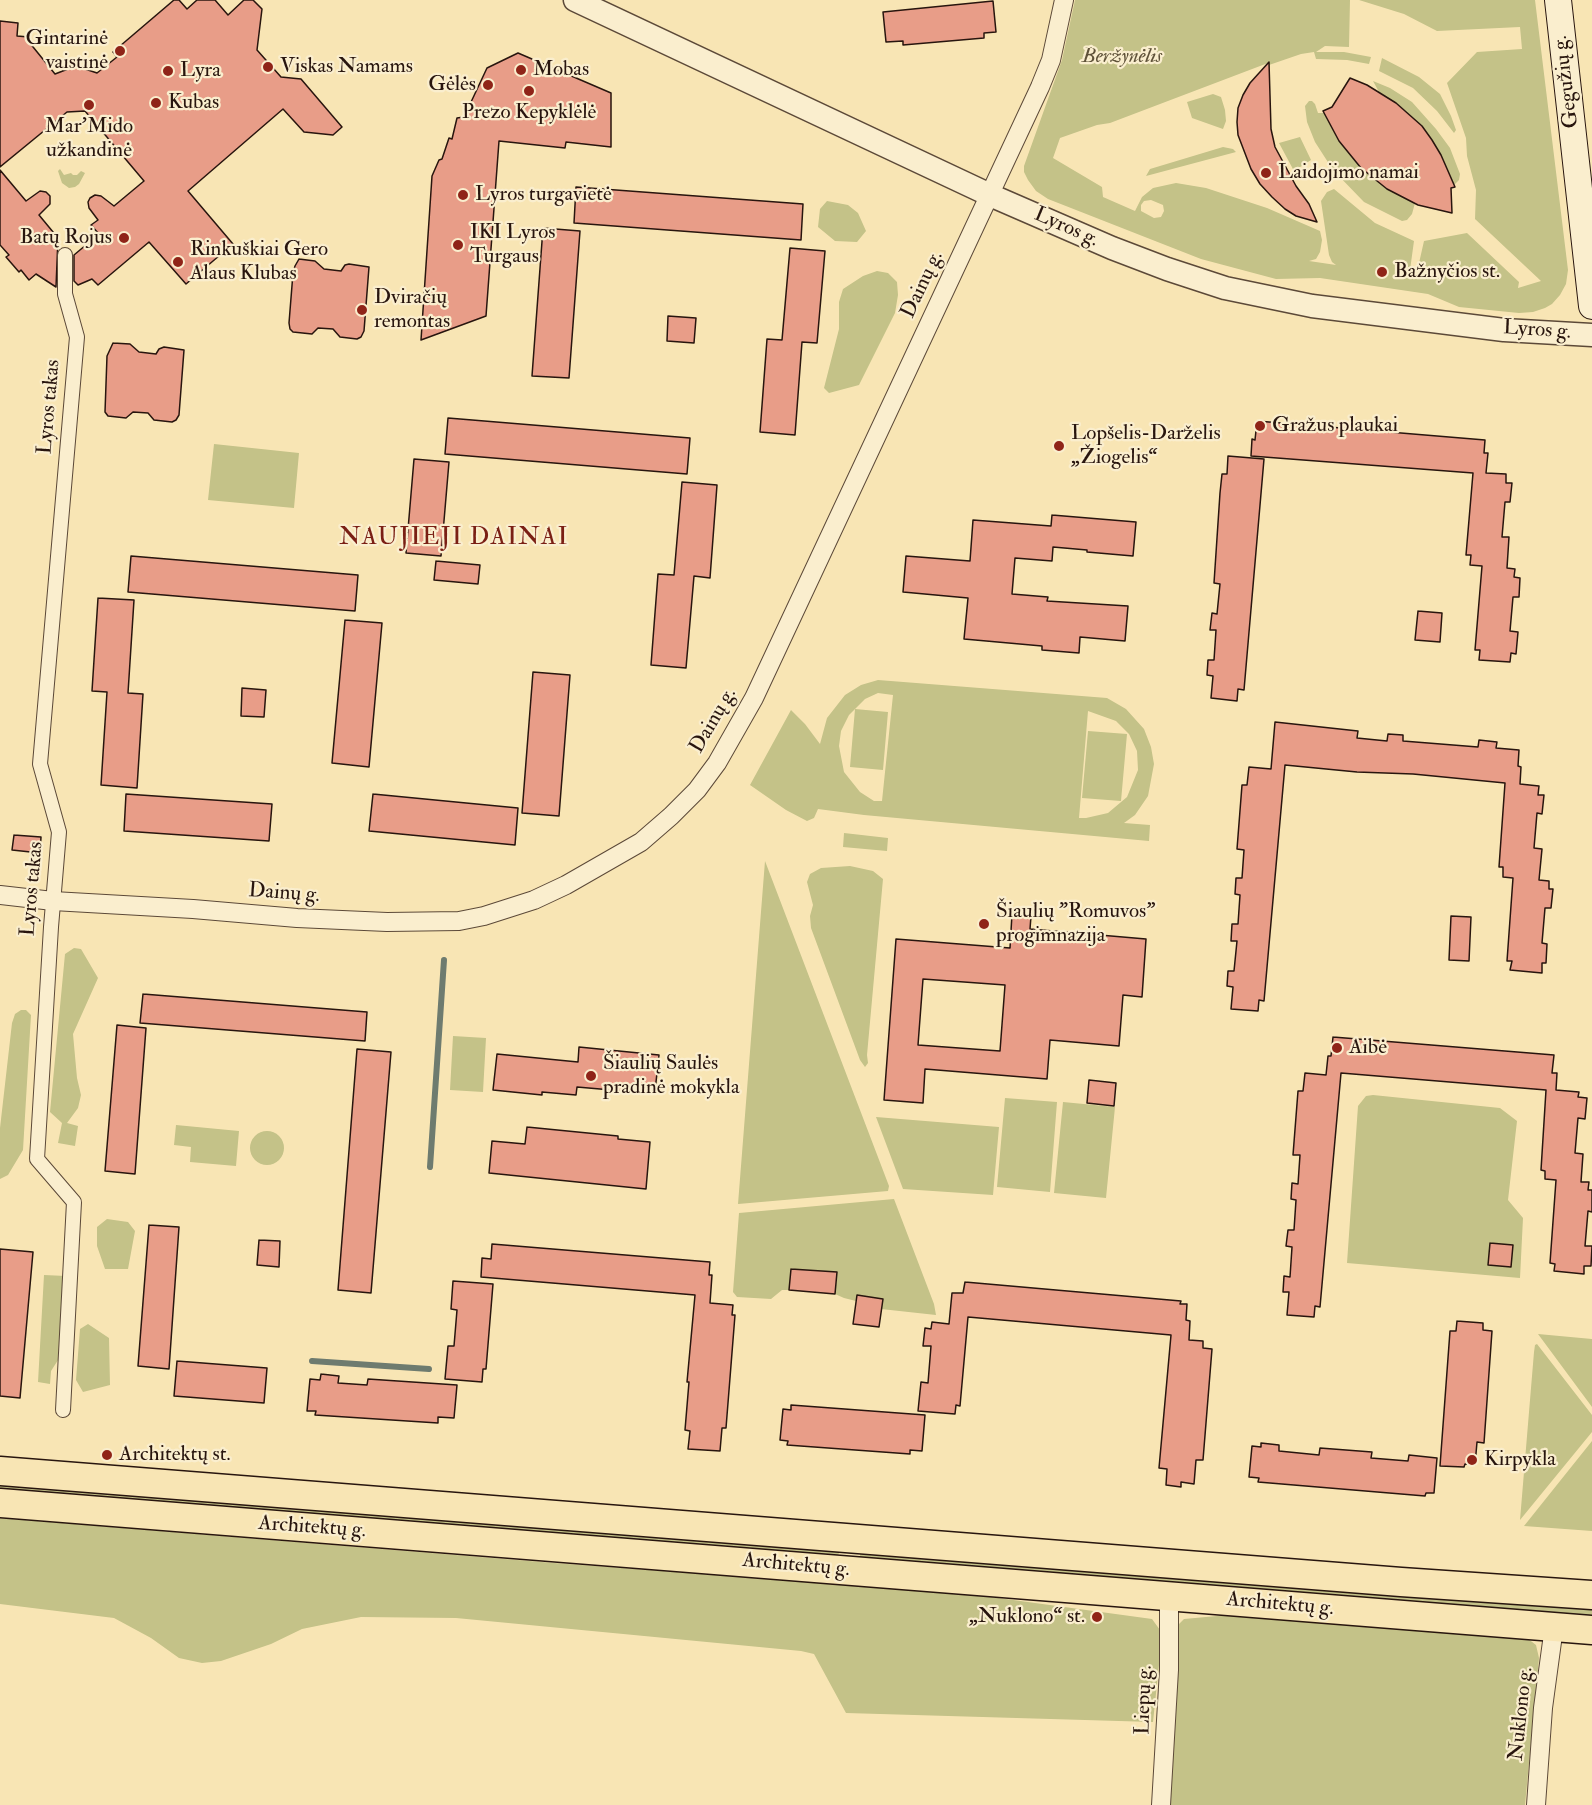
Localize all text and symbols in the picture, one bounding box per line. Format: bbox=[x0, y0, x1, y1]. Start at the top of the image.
place label: Gintarinė vaistinė bbox=[26, 26, 108, 76]
street label: Gegužių g. bbox=[1549, 34, 1585, 130]
marker: Gintarinė vaistinė bbox=[113, 44, 127, 58]
park label: Beržynėlis bbox=[1082, 44, 1162, 70]
place label: Viskas Namams bbox=[280, 54, 413, 80]
place label: Mobas bbox=[533, 57, 589, 83]
place label: Lyra bbox=[180, 58, 221, 84]
marker: Viskas Namams bbox=[261, 60, 275, 74]
marker: Mobas bbox=[514, 63, 528, 77]
marker: Lyra bbox=[161, 64, 175, 78]
place label: Gėlės bbox=[428, 72, 476, 98]
marker: Gėlės bbox=[481, 78, 495, 92]
marker: Prezo Kepyklėlė bbox=[522, 84, 536, 98]
place label: Kubas bbox=[168, 90, 219, 116]
marker: Kubas bbox=[149, 96, 163, 110]
marker: Mar'Mido užkandinė bbox=[82, 98, 96, 112]
place label: Prezo Kepyklėlė bbox=[462, 100, 596, 126]
place label: Mar'Mido užkandinė bbox=[45, 114, 133, 164]
place label: Laidojimo namai bbox=[1278, 160, 1419, 186]
marker: Laidojimo namai bbox=[1259, 166, 1273, 180]
place label: Lyros turgavietė bbox=[475, 182, 612, 208]
marker: Lyros turgavietė bbox=[456, 188, 470, 202]
street label: Lyros g. bbox=[1030, 203, 1102, 253]
place label: IKI Lyros Turgaus bbox=[470, 220, 555, 270]
place label: Batų Rojus bbox=[20, 225, 112, 251]
marker: Batų Rojus bbox=[117, 231, 131, 245]
place label: Rinkuškiai Gero Alaus Klubas bbox=[190, 237, 328, 287]
marker: IKI Lyros Turgaus bbox=[451, 238, 465, 252]
street label: Dainų g. bbox=[896, 247, 950, 323]
marker: Rinkuškiai Gero Alaus Klubas bbox=[171, 255, 185, 269]
place label: Bažnyčios st. bbox=[1394, 259, 1500, 285]
marker: Bažnyčios st. bbox=[1375, 265, 1389, 279]
place label: Dviračių remontas bbox=[374, 285, 450, 335]
marker: Dviračių remontas bbox=[355, 303, 369, 317]
street label: Lyros g. bbox=[1502, 316, 1572, 346]
street label: Lyros takas bbox=[33, 359, 67, 455]
place label: Gražus plaukai bbox=[1272, 413, 1398, 439]
marker: Gražus plaukai bbox=[1253, 419, 1267, 433]
place label: Lopšelis-Darželis „Žiogelis“ bbox=[1071, 421, 1221, 471]
marker: Lopšelis-Darželis „Žiogelis“ bbox=[1052, 439, 1066, 453]
district label: NAUJIEJI DAINAI bbox=[339, 525, 569, 553]
street label: Dainų g. bbox=[685, 684, 743, 758]
street label: Lyros takas bbox=[16, 841, 50, 937]
street label: Dainų g. bbox=[247, 879, 321, 909]
place label: Šiaulių "Romuvos" progimnazija bbox=[996, 899, 1155, 949]
marker: Šiaulių "Romuvos" progimnazija bbox=[977, 917, 991, 931]
place label: Aibė bbox=[1349, 1035, 1387, 1061]
marker: Aibė bbox=[1330, 1041, 1344, 1055]
place label: Šiaulių Saulės pradinė mokykla bbox=[603, 1051, 740, 1101]
marker: Šiaulių Saulės pradinė mokykla bbox=[584, 1069, 598, 1083]
place label: Architektų st. bbox=[119, 1442, 231, 1468]
place label: Kirpykla bbox=[1484, 1447, 1556, 1473]
marker: Architektų st. bbox=[100, 1448, 114, 1462]
marker: Kirpykla bbox=[1465, 1453, 1479, 1467]
street label: Architektų g. bbox=[257, 1512, 367, 1544]
street label: Architektų g. bbox=[741, 1549, 851, 1583]
street label: Architektų g. bbox=[1225, 1588, 1335, 1622]
place label: „Nuklono“ st. bbox=[969, 1604, 1085, 1630]
marker: „Nuklono“ st. bbox=[1090, 1610, 1104, 1624]
street label: Liepų g. bbox=[1131, 1665, 1159, 1735]
street label: Nuklono g. bbox=[1505, 1666, 1539, 1762]

